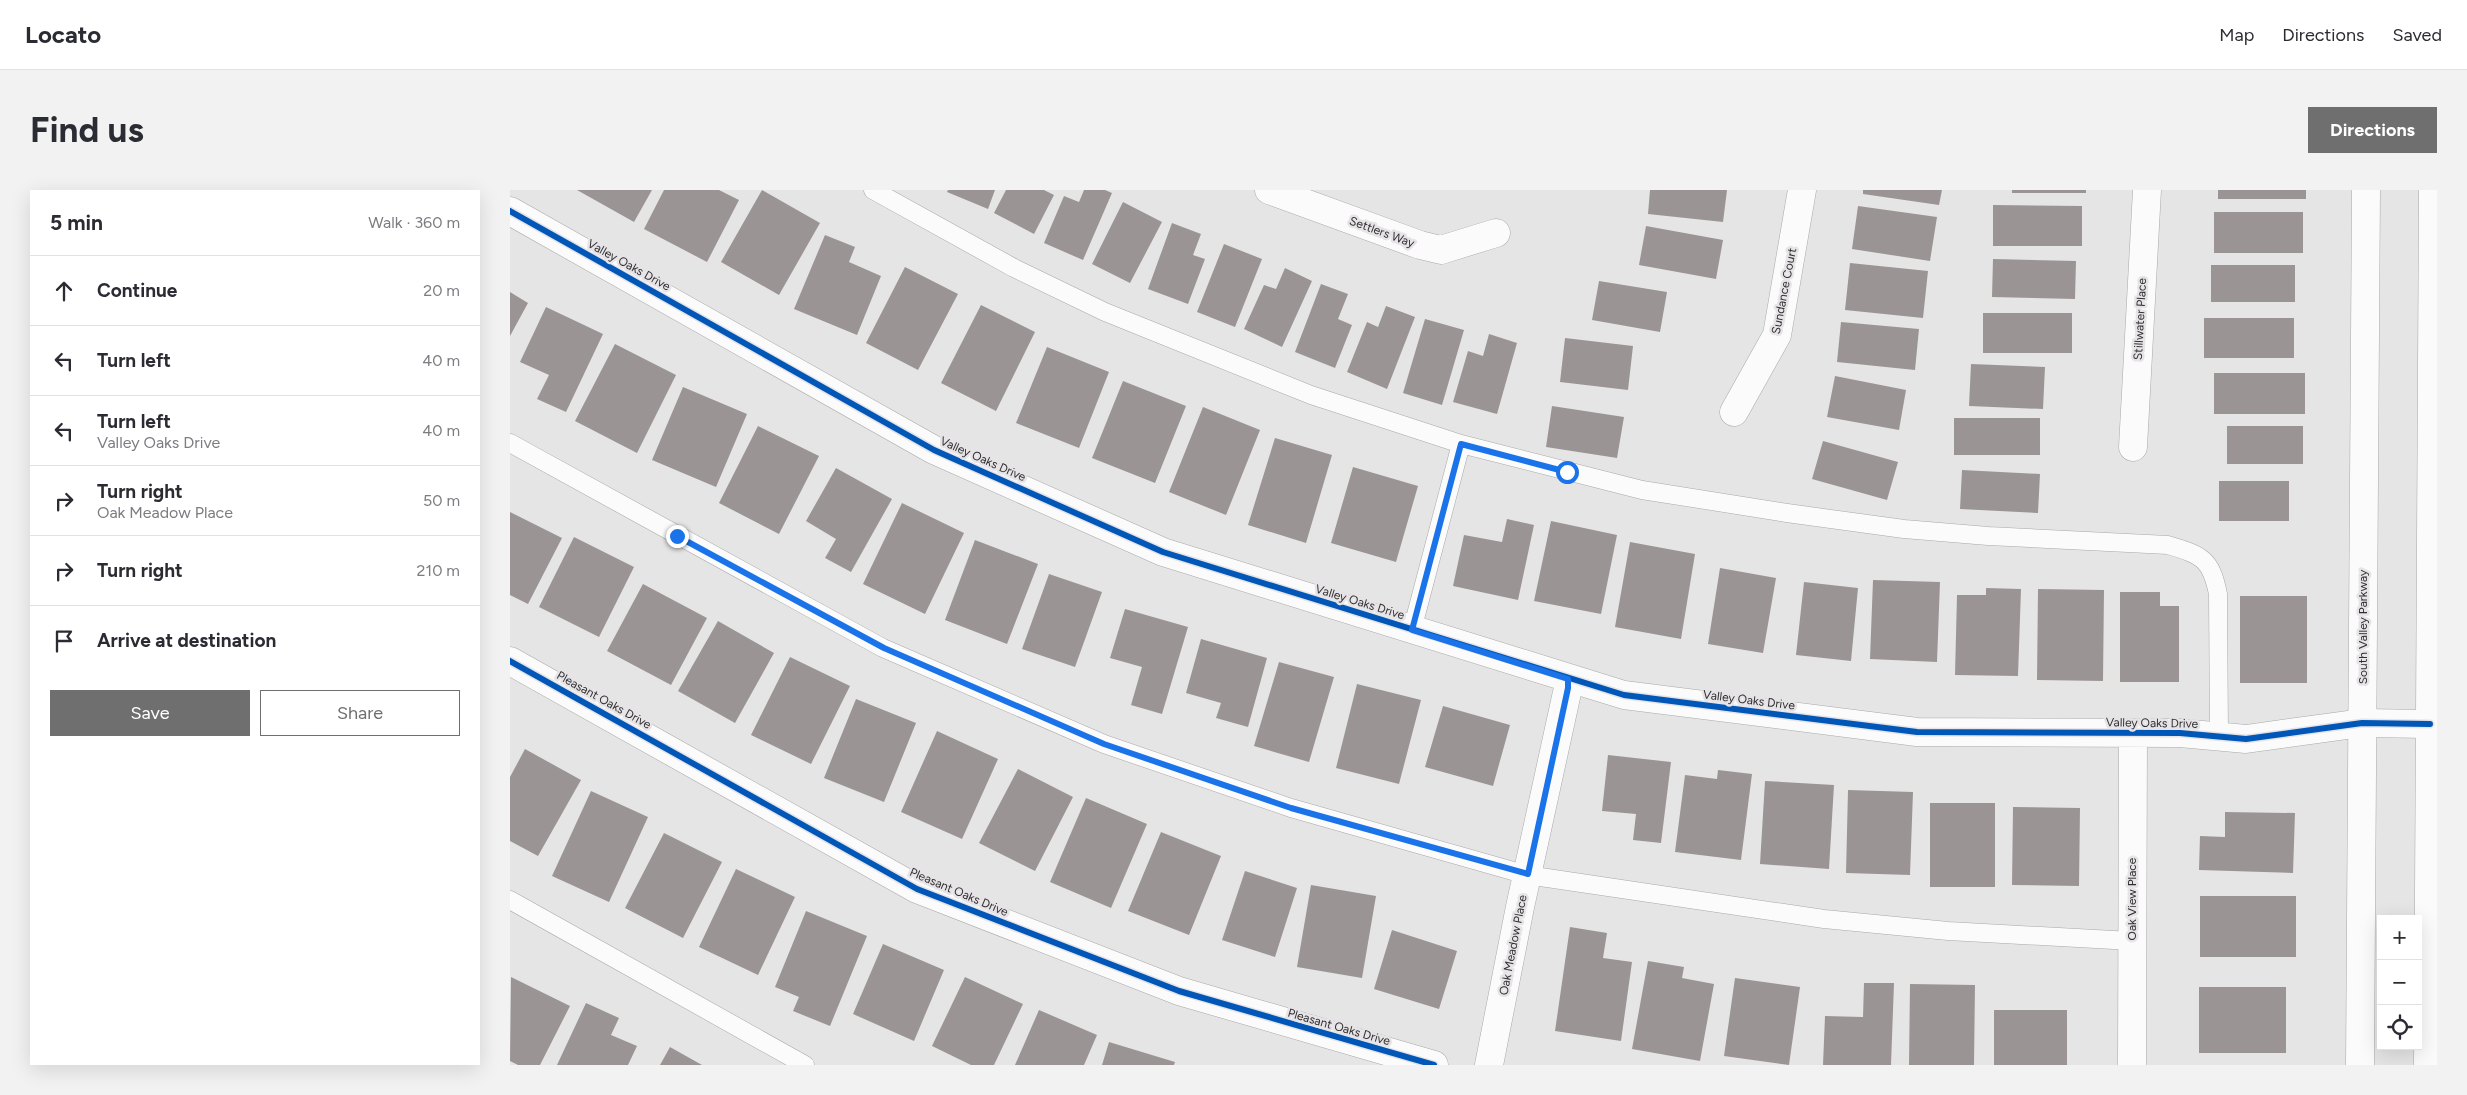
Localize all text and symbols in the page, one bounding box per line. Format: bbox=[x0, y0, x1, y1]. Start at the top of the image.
text: Locato bbox=[25, 20, 101, 49]
text: Map bbox=[2219, 24, 2254, 46]
text: Directions bbox=[2282, 24, 2364, 46]
text: Saved bbox=[2392, 24, 2442, 46]
button: Directions bbox=[2308, 107, 2437, 153]
text: Find us bbox=[30, 109, 144, 151]
text: 5 min bbox=[50, 210, 103, 235]
text: Walk · 360 m bbox=[368, 213, 460, 232]
street label: Settlers Way bbox=[1348, 214, 1417, 250]
street label: Valley Oaks Drive bbox=[585, 236, 673, 294]
street label: Sundance Court bbox=[1769, 246, 1799, 335]
icon: ahead bbox=[50, 277, 78, 305]
street label: Stillwater Place bbox=[2131, 277, 2149, 360]
text: Continue bbox=[97, 279, 177, 302]
text: 20 m bbox=[423, 281, 460, 300]
icon: left bbox=[50, 347, 78, 375]
text: Turn left bbox=[97, 349, 171, 372]
text: 40 m bbox=[422, 351, 460, 370]
text: Turn left bbox=[97, 410, 171, 433]
icon: left bbox=[50, 417, 78, 445]
text: 40 m bbox=[422, 421, 460, 440]
text: Valley Oaks Drive bbox=[97, 433, 220, 452]
street label: Valley Oaks Drive bbox=[938, 434, 1028, 484]
route start bbox=[1556, 461, 1579, 484]
text: Turn right bbox=[97, 480, 183, 503]
icon: right bbox=[50, 487, 78, 515]
text: 50 m bbox=[423, 491, 460, 510]
text: Oak Meadow Place bbox=[97, 503, 233, 522]
route end bbox=[666, 525, 689, 548]
icon: right bbox=[50, 557, 78, 585]
text: Turn right bbox=[97, 559, 183, 582]
text: 210 m bbox=[417, 561, 460, 580]
street label: South Valley Parkway bbox=[2356, 569, 2370, 684]
street label: Valley Oaks Drive bbox=[1314, 582, 1407, 622]
icon: arrive bbox=[50, 627, 78, 655]
text: Arrive at destination bbox=[97, 629, 276, 652]
street label: Pleasant Oaks Drive bbox=[554, 668, 654, 732]
street label: Valley Oaks Drive bbox=[1702, 687, 1796, 713]
button: Save bbox=[50, 690, 250, 736]
button: Share bbox=[260, 690, 460, 736]
street label: Valley Oaks Drive bbox=[2106, 715, 2199, 731]
street label: Oak View Place bbox=[2125, 857, 2139, 940]
street label: Pleasant Oaks Drive bbox=[908, 865, 1011, 919]
street label: Oak Meadow Place bbox=[1496, 893, 1530, 996]
map controls bbox=[2377, 915, 2422, 1050]
button: + bbox=[2377, 915, 2422, 960]
button: − bbox=[2377, 960, 2422, 1005]
button: locate bbox=[2377, 1005, 2422, 1050]
street label: Pleasant Oaks Drive bbox=[1286, 1006, 1392, 1048]

